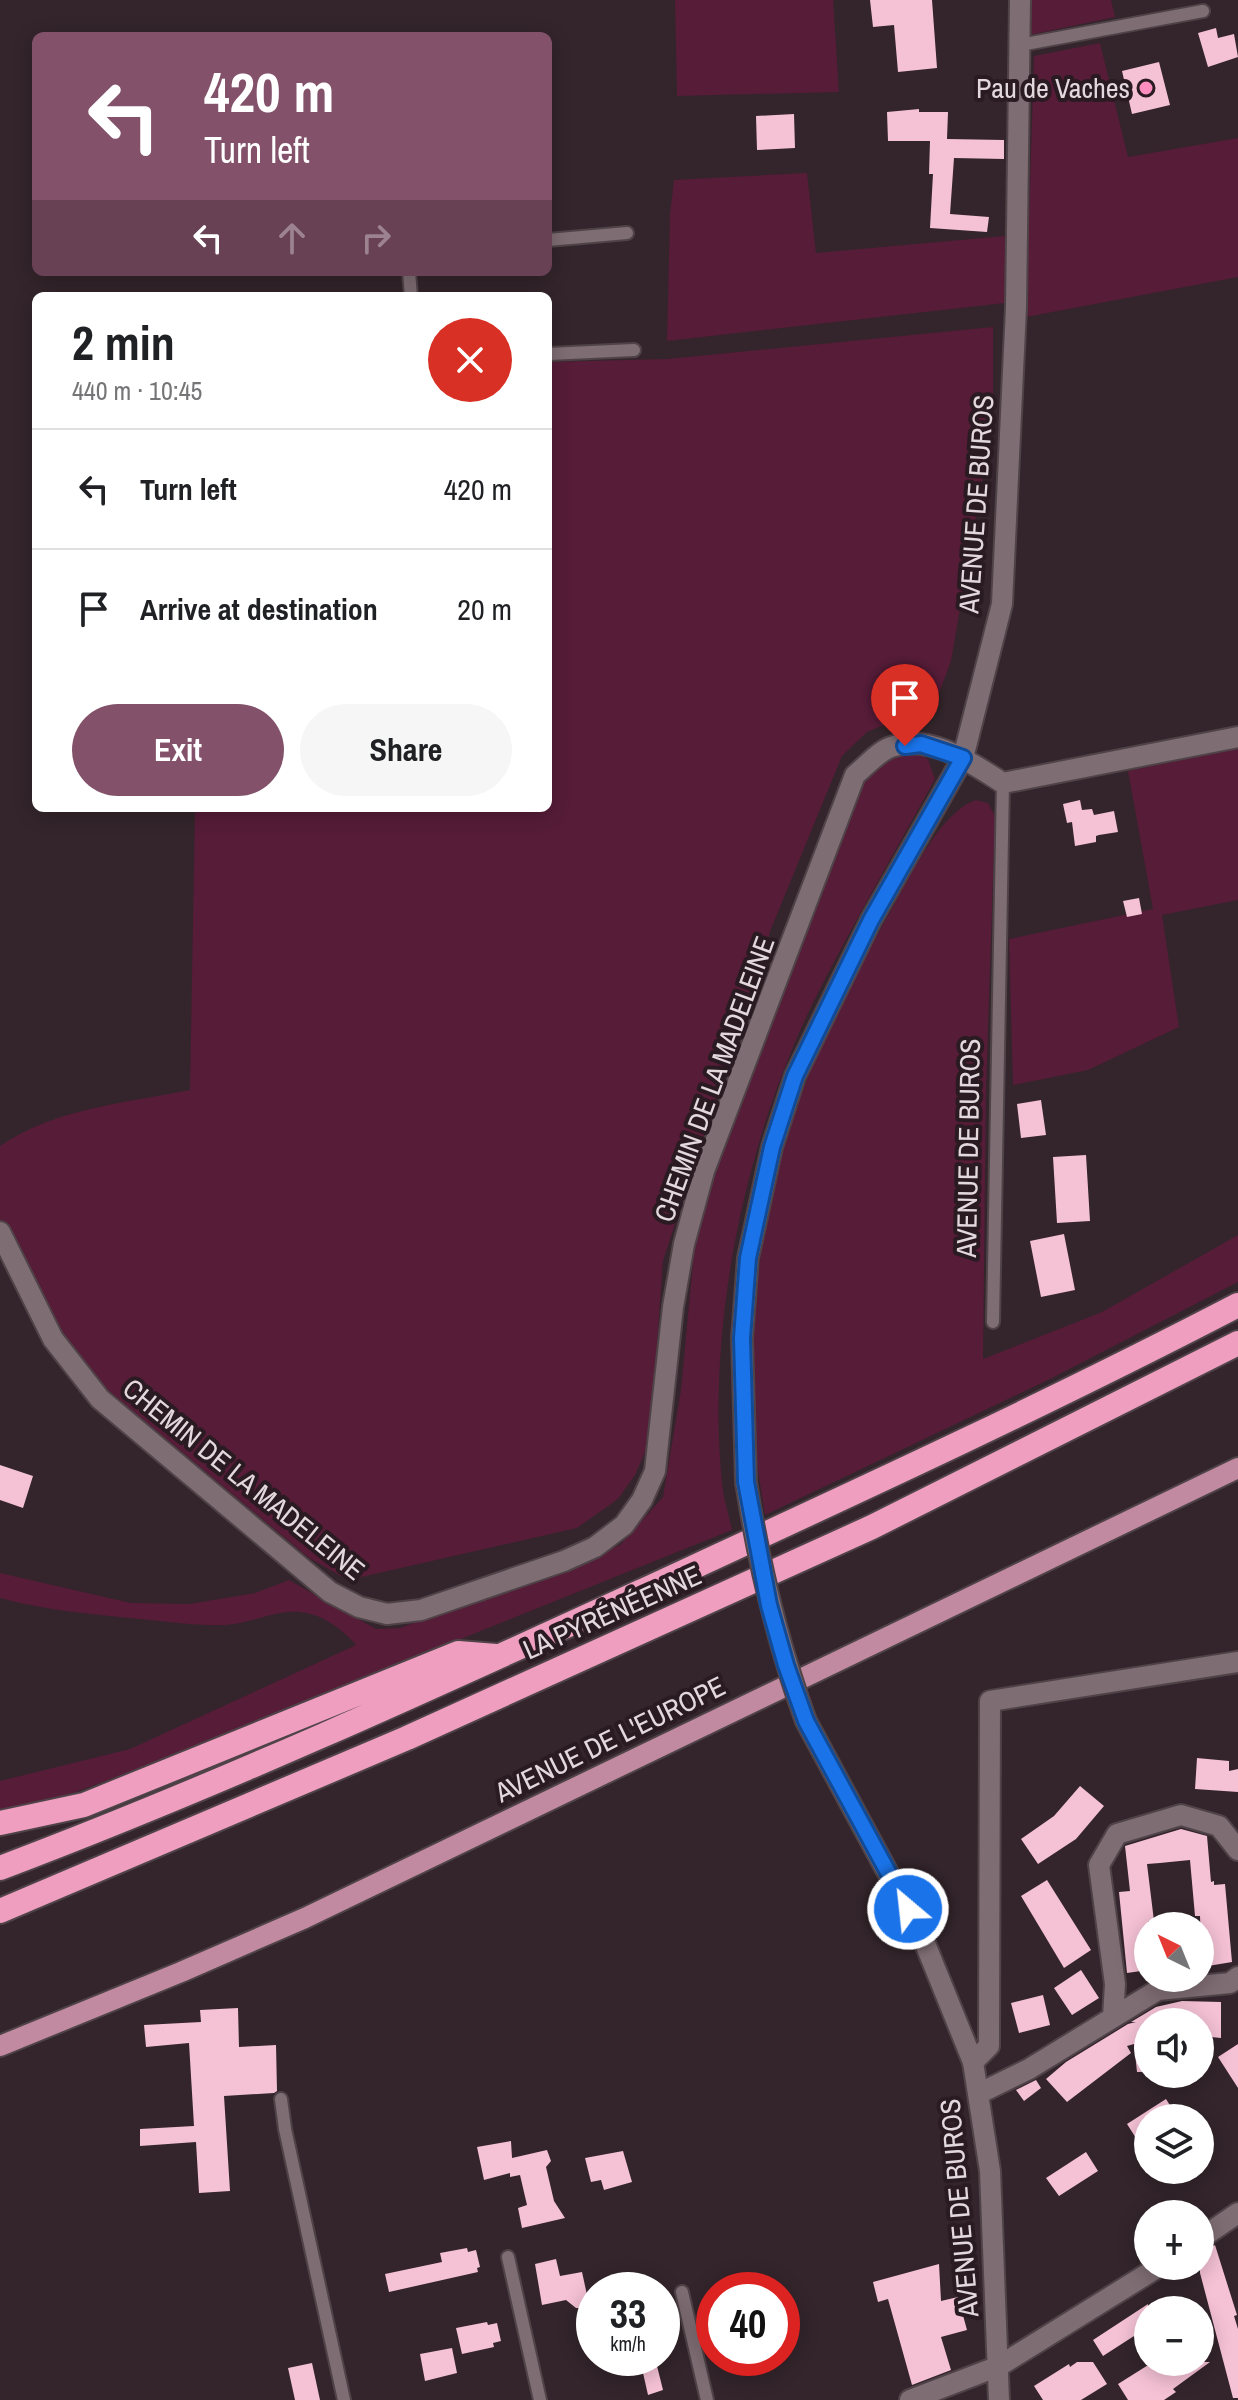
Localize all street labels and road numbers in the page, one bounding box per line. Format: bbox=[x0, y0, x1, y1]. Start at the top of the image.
street label: AVENUE DE BUROS bbox=[949, 393, 1003, 616]
street label: CHEMIN DE LA MADELEINE bbox=[645, 931, 783, 1227]
street label: AVENUE DE BUROS bbox=[947, 1038, 989, 1259]
street label: CHEMIN DE LA MADELEINE bbox=[115, 1369, 373, 1589]
street label: LA PYRÉNÉENNE bbox=[517, 1556, 707, 1668]
street label: AVENUE DE L'EUROPE bbox=[488, 1667, 731, 1812]
street label: AVENUE DE BUROS bbox=[931, 2097, 988, 2320]

